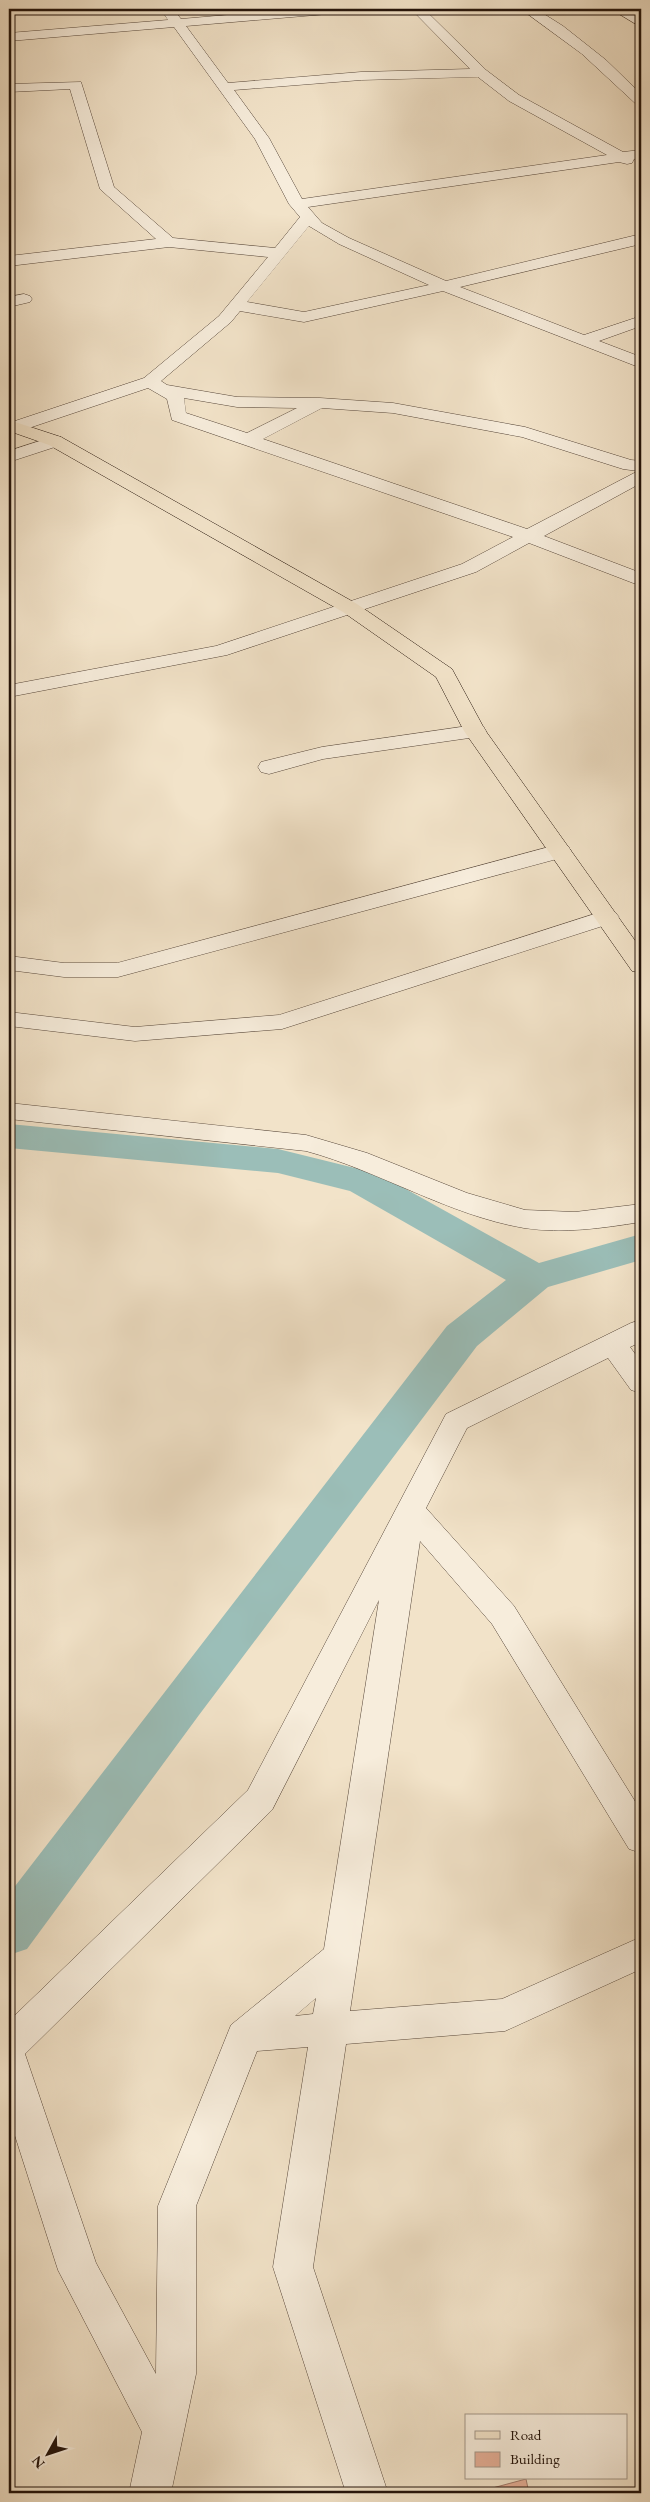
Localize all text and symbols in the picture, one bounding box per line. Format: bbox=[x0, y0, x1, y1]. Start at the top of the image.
legend bbox=[465, 2414, 628, 2480]
text: Road bbox=[510, 2425, 542, 2444]
north arrow bbox=[22, 2430, 72, 2480]
text: Building bbox=[510, 2449, 560, 2468]
text: N bbox=[27, 2452, 49, 2472]

